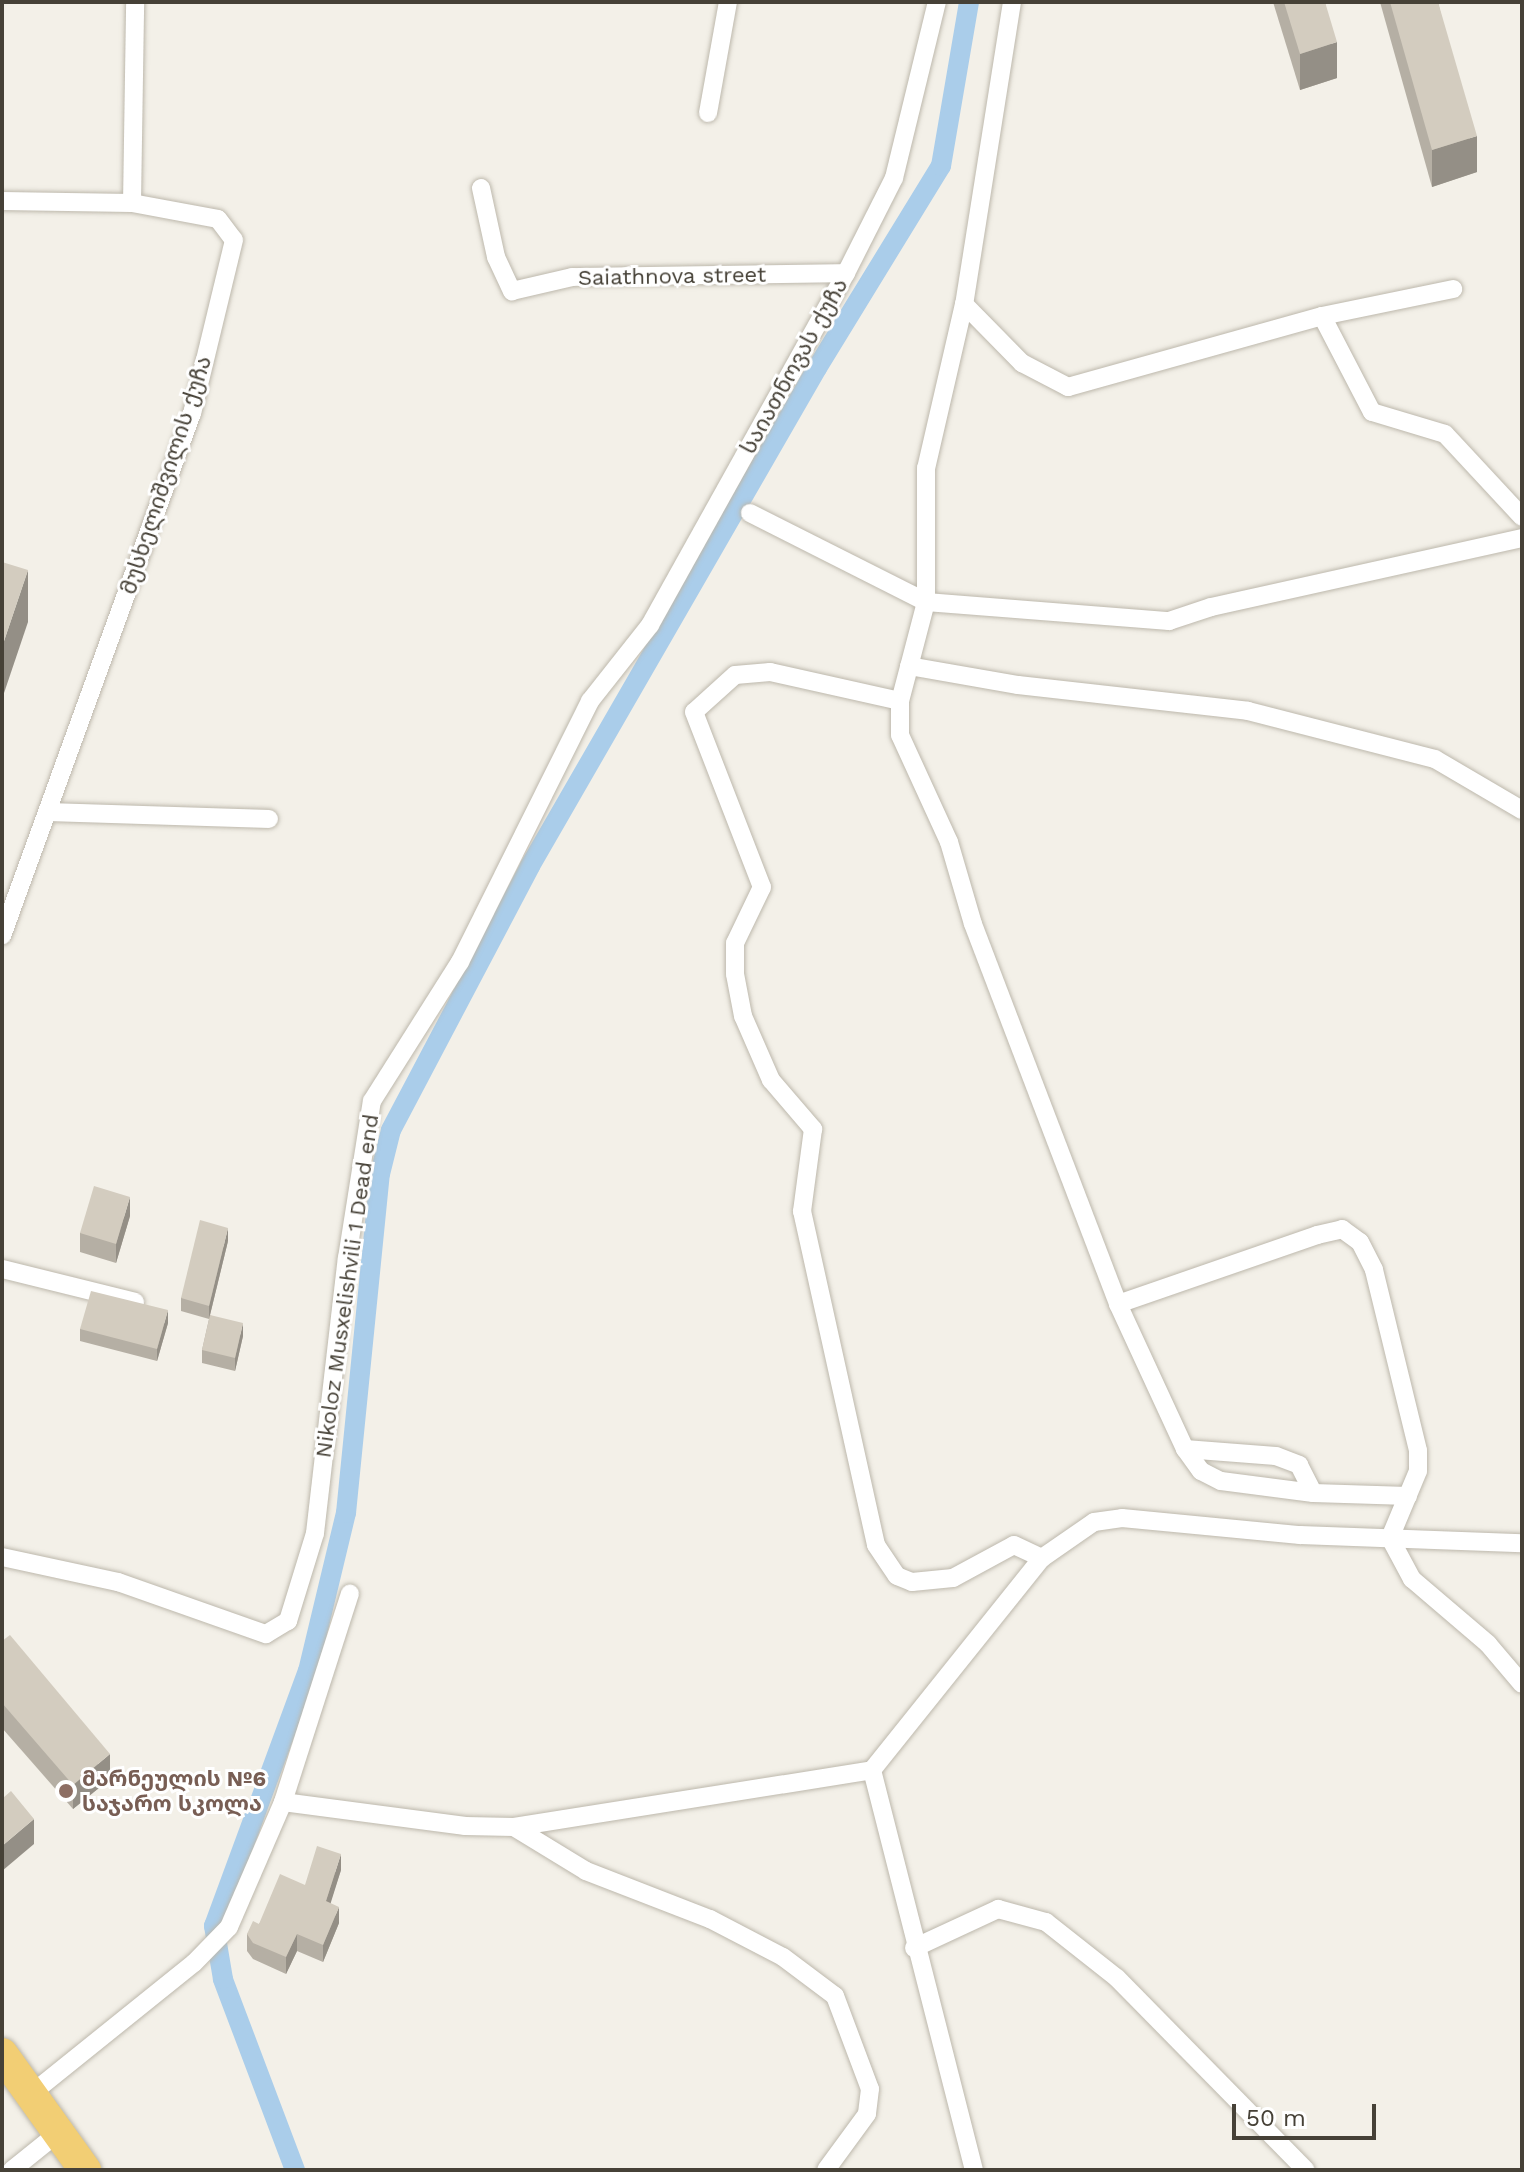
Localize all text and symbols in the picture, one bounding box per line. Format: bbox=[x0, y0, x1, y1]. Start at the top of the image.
street label: Saiathnova street bbox=[577, 261, 767, 291]
street label: საიათნოვას ქუჩა bbox=[735, 274, 853, 458]
street label: მუსხელიშვილის ქუჩა bbox=[115, 352, 217, 598]
street label: Nikoloz Musxelishvili 1 Dead end bbox=[310, 1112, 384, 1460]
place label: მარნეულის №6 საჯარო სკოლა bbox=[82, 1765, 266, 1816]
marker: მარნეულის №6 საჯარო სკოლა bbox=[57, 1782, 75, 1800]
scale bar bbox=[1236, 2088, 1380, 2138]
text: 50 m bbox=[1246, 2104, 1306, 2132]

